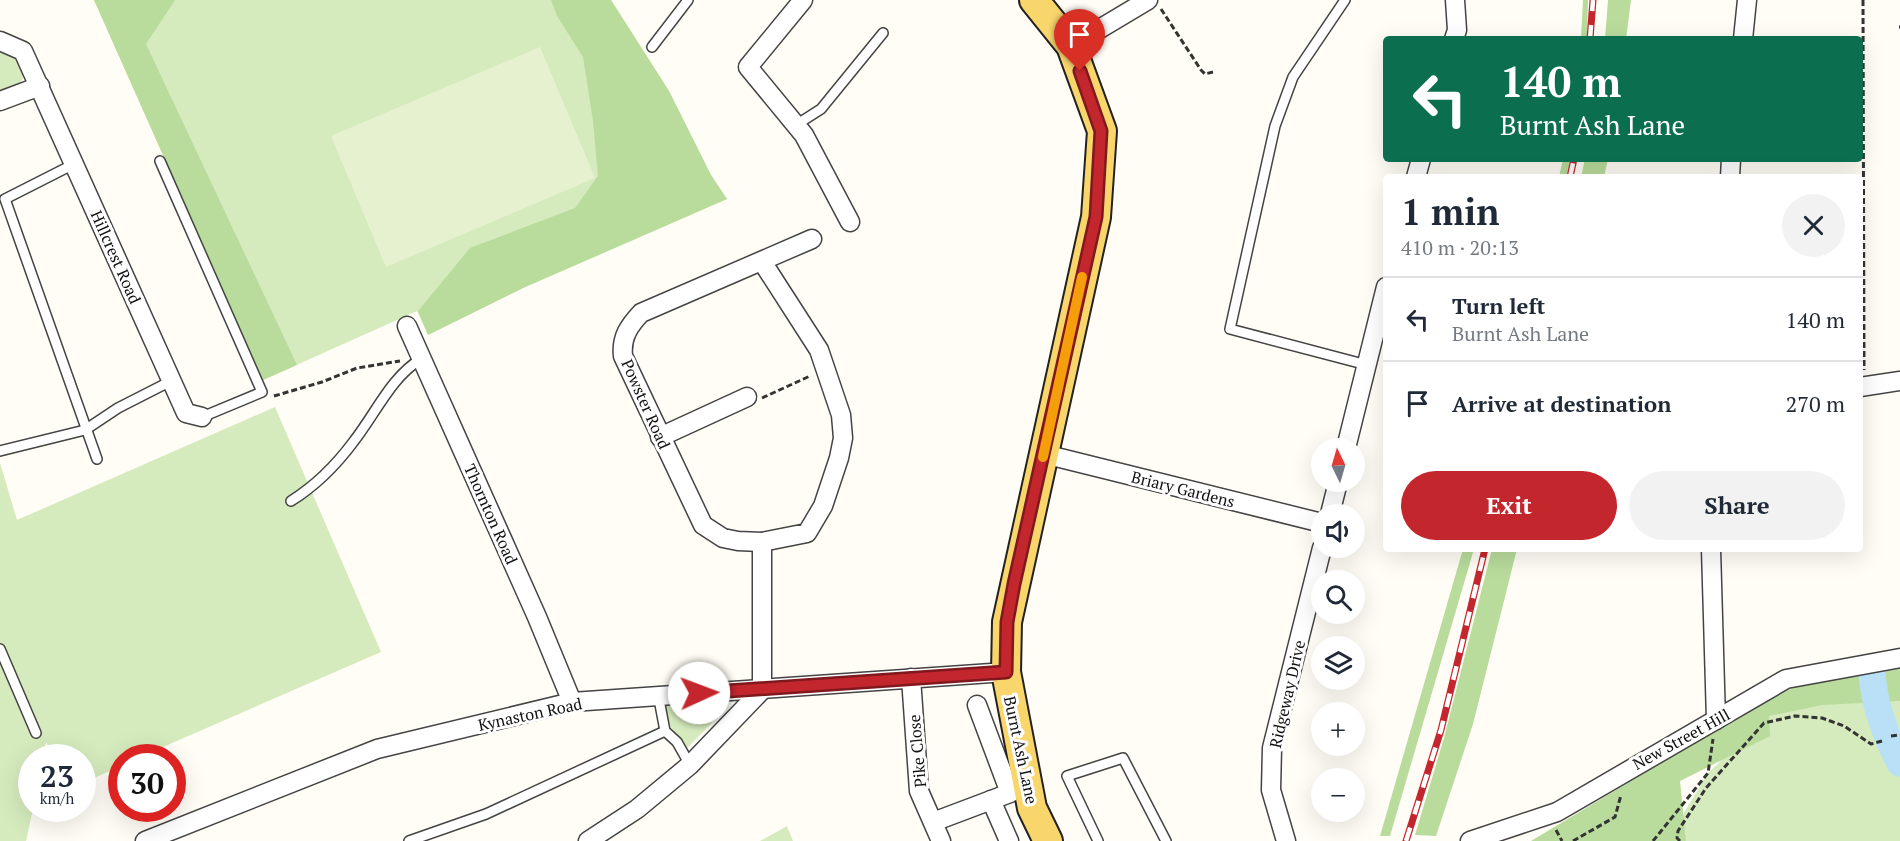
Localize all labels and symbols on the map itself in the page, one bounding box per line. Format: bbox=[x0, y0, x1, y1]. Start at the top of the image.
pin bbox=[1054, 9, 1105, 71]
street label: Hillcrest Road bbox=[86, 207, 146, 307]
street label: Powster Road bbox=[616, 356, 676, 452]
north arrow bbox=[1311, 438, 1365, 492]
street label: Thornton Road bbox=[459, 460, 523, 568]
street label: Briary Gardens bbox=[1129, 466, 1237, 512]
street label: Ridgeway Drive bbox=[1264, 638, 1310, 750]
position arrow bbox=[667, 661, 731, 725]
street label: Kynaston Road bbox=[476, 692, 584, 736]
street label: Burnt Ash Lane bbox=[999, 694, 1043, 806]
street label: New Street Hill bbox=[1628, 703, 1734, 775]
street label: Pike Close bbox=[903, 714, 931, 788]
speed limit sign: 30 bbox=[108, 744, 186, 822]

